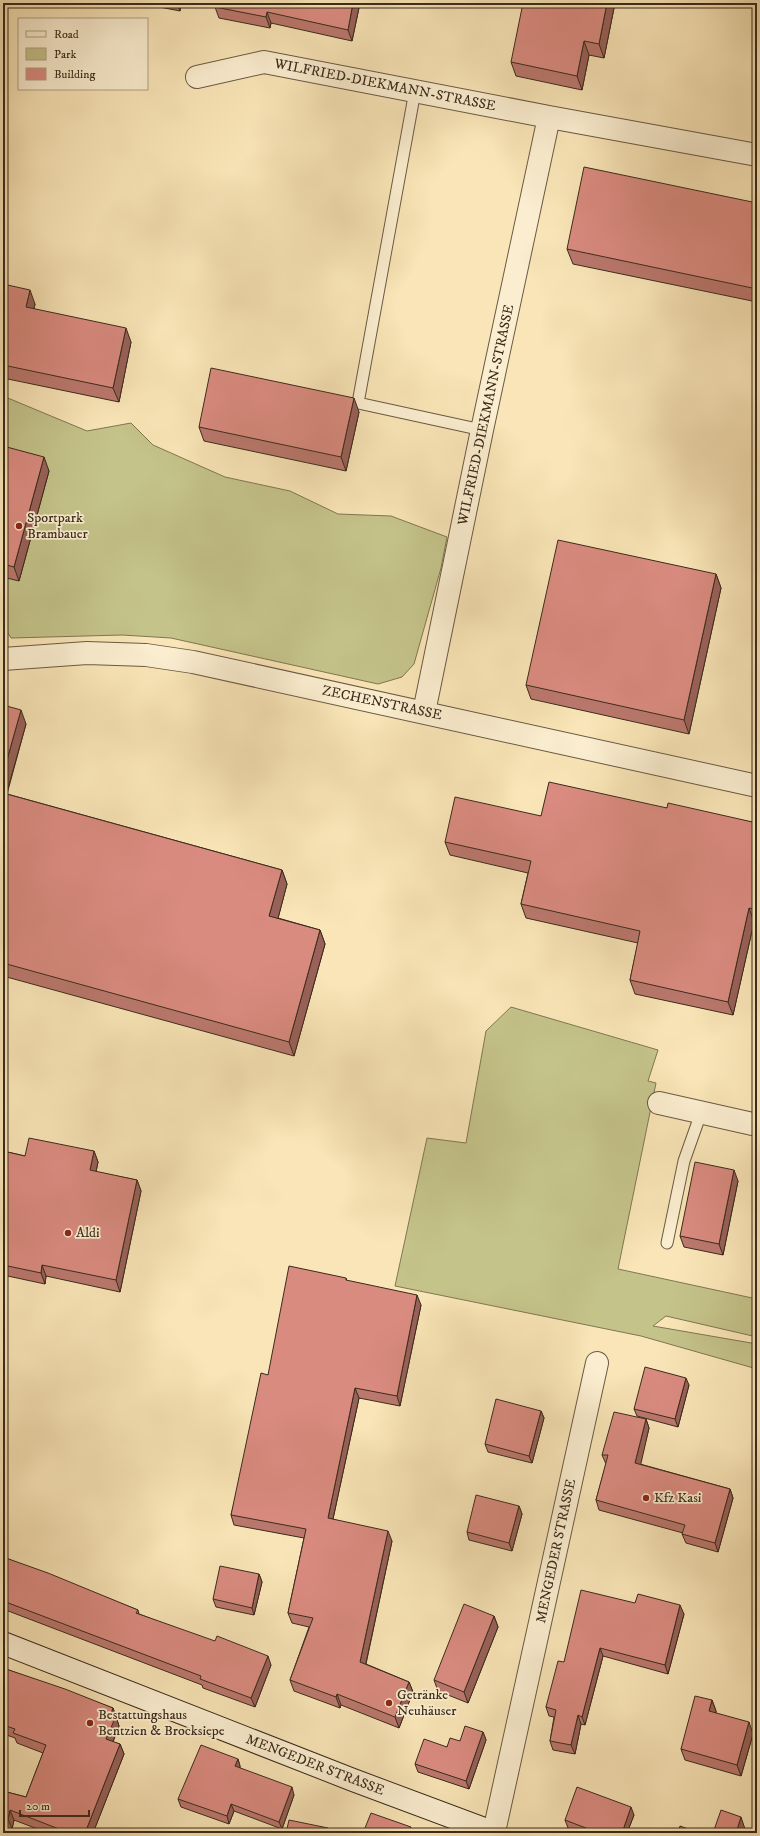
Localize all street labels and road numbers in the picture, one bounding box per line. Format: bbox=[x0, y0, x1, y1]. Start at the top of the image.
street label: WILFRIED-DIEKMANN-STRASSE bbox=[272, 54, 497, 115]
street label: WILFRIED-DIEKMANN-STRASSE bbox=[454, 303, 518, 528]
street label: ZECHENSTRASSE bbox=[320, 682, 444, 725]
street label: MENGEDER STRASSE bbox=[532, 1477, 580, 1625]
street label: MENGEDER STRASSE bbox=[243, 1730, 387, 1800]

